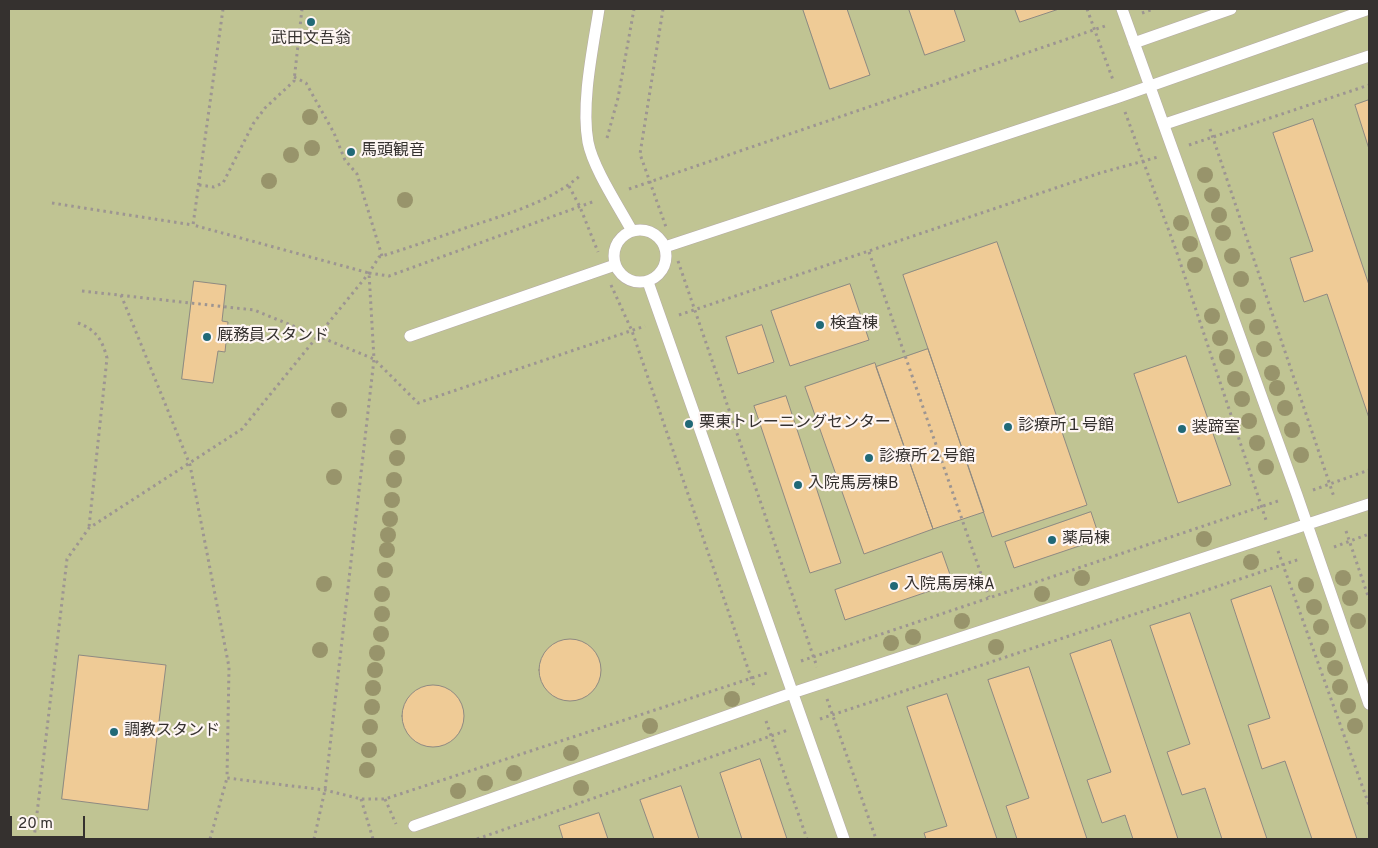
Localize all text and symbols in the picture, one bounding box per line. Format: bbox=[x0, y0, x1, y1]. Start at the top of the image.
marker: 武田文吾翁 bbox=[305, 16, 317, 28]
place label: 武田文吾翁 bbox=[271, 30, 351, 50]
place label: 馬頭観音 bbox=[361, 142, 425, 162]
marker: 馬頭観音 bbox=[345, 146, 357, 158]
place label: 検査棟 bbox=[830, 315, 878, 335]
marker: 検査棟 bbox=[814, 319, 826, 331]
place label: 厩務員スタンド bbox=[217, 327, 329, 347]
marker: 厩務員スタンド bbox=[201, 331, 213, 343]
place label: 栗東トレーニングセンター bbox=[699, 414, 891, 434]
place label: 診療所１号館 bbox=[1018, 417, 1114, 437]
marker: 栗東トレーニングセンター bbox=[683, 418, 695, 430]
place label: 装蹄室 bbox=[1192, 419, 1240, 439]
marker: 診療所１号館 bbox=[1002, 421, 1014, 433]
marker: 装蹄室 bbox=[1176, 423, 1188, 435]
place label: 診療所２号館 bbox=[879, 448, 975, 468]
marker: 診療所２号館 bbox=[863, 452, 875, 464]
place label: 入院馬房棟B bbox=[808, 475, 898, 495]
marker: 入院馬房棟B bbox=[792, 479, 804, 491]
place label: 薬局棟 bbox=[1062, 530, 1110, 550]
marker: 薬局棟 bbox=[1046, 534, 1058, 546]
place label: 入院馬房棟A bbox=[904, 576, 995, 596]
marker: 入院馬房棟A bbox=[888, 580, 900, 592]
place label: 調教スタンド bbox=[124, 722, 220, 742]
marker: 調教スタンド bbox=[108, 726, 120, 738]
scale bar bbox=[12, 806, 88, 838]
text: 20 m bbox=[18, 815, 53, 834]

